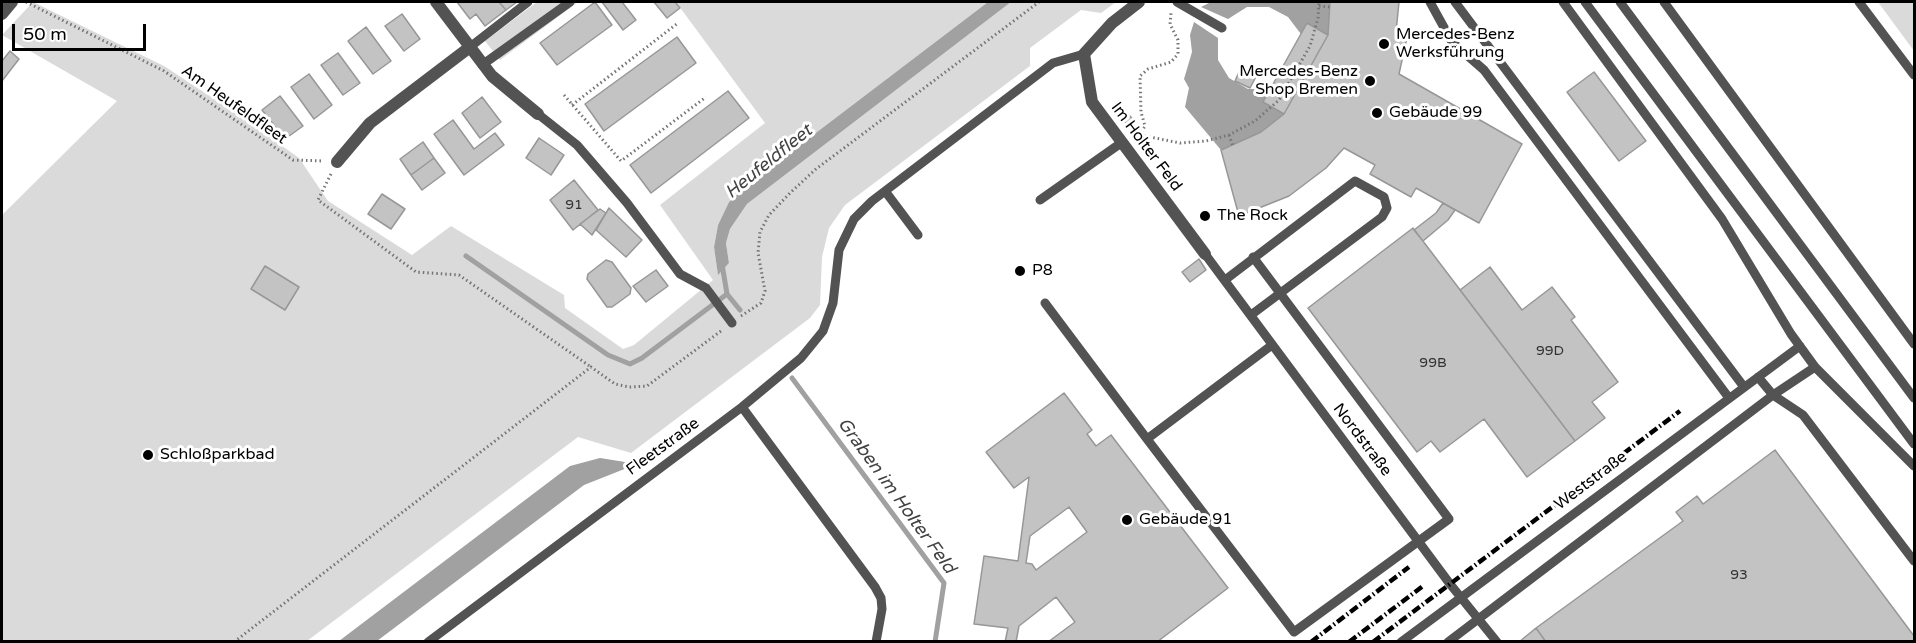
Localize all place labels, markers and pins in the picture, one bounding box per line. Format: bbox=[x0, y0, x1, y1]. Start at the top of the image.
place label: Mercedes-Benz Werksführung bbox=[1396, 25, 1515, 63]
marker: Mercedes-Benz Werksführung bbox=[1377, 37, 1391, 51]
place label: Mercedes-Benz Shop Bremen bbox=[1239, 62, 1358, 100]
marker: Mercedes-Benz Shop Bremen bbox=[1363, 74, 1377, 88]
place label: Gebäude 99 bbox=[1389, 103, 1482, 123]
marker: Gebäude 99 bbox=[1370, 106, 1384, 120]
place label: The Rock bbox=[1217, 206, 1288, 226]
marker: The Rock bbox=[1198, 209, 1212, 223]
place label: P8 bbox=[1032, 261, 1053, 281]
marker: P8 bbox=[1013, 264, 1027, 278]
place label: Schloßparkbad bbox=[160, 445, 275, 465]
marker: Schloßparkbad bbox=[141, 448, 155, 462]
place label: Gebäude 91 bbox=[1139, 510, 1232, 530]
marker: Gebäude 91 bbox=[1120, 513, 1134, 527]

